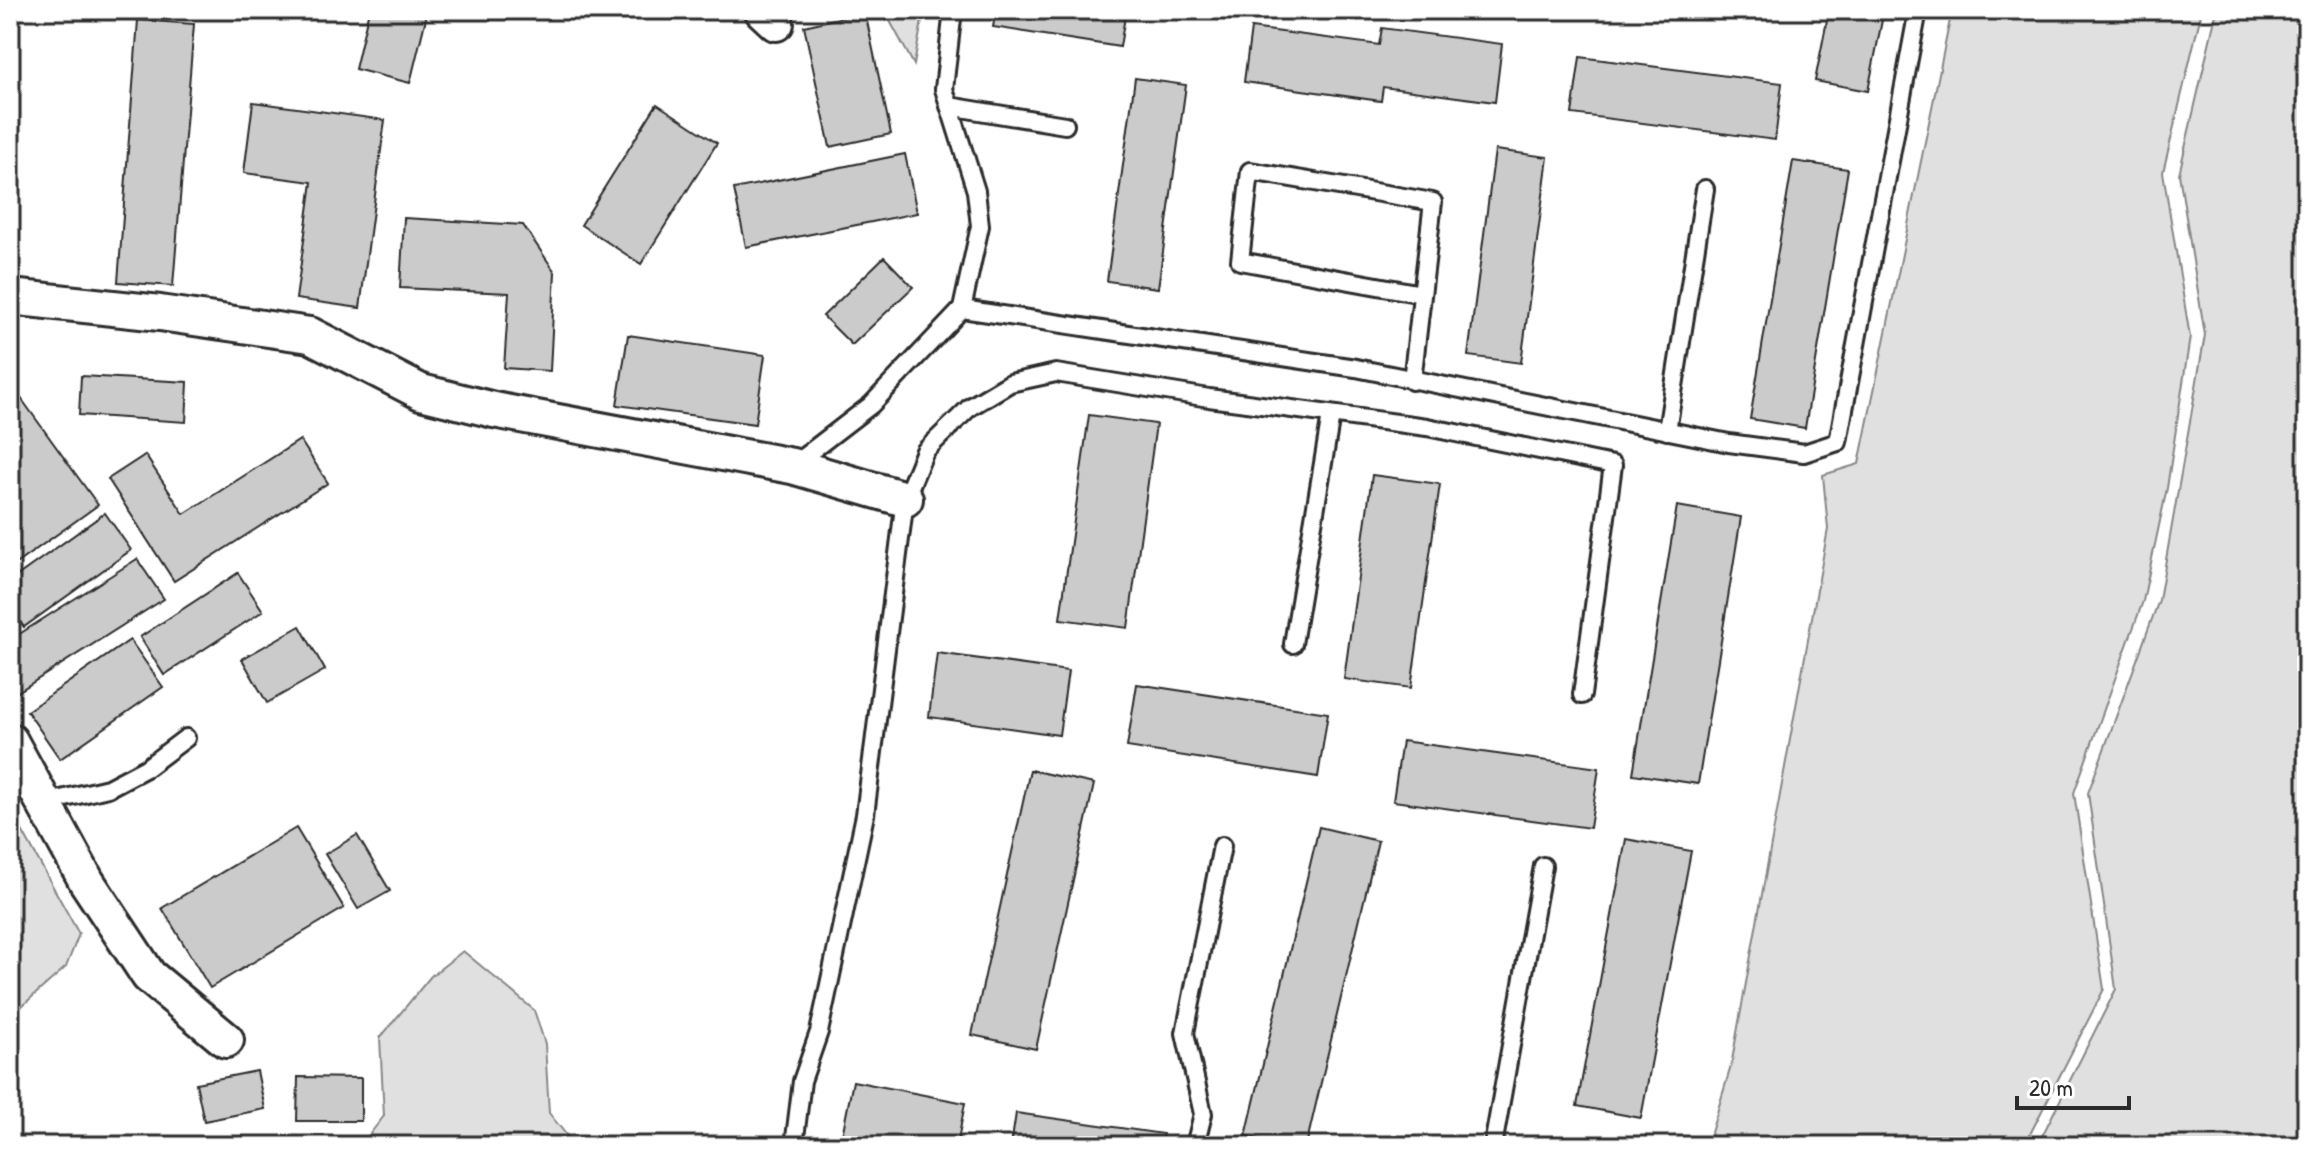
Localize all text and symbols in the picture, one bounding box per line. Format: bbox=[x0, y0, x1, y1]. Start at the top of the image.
scale bar bbox=[2017, 1060, 2129, 1110]
text: 20 m bbox=[2029, 1071, 2073, 1103]

